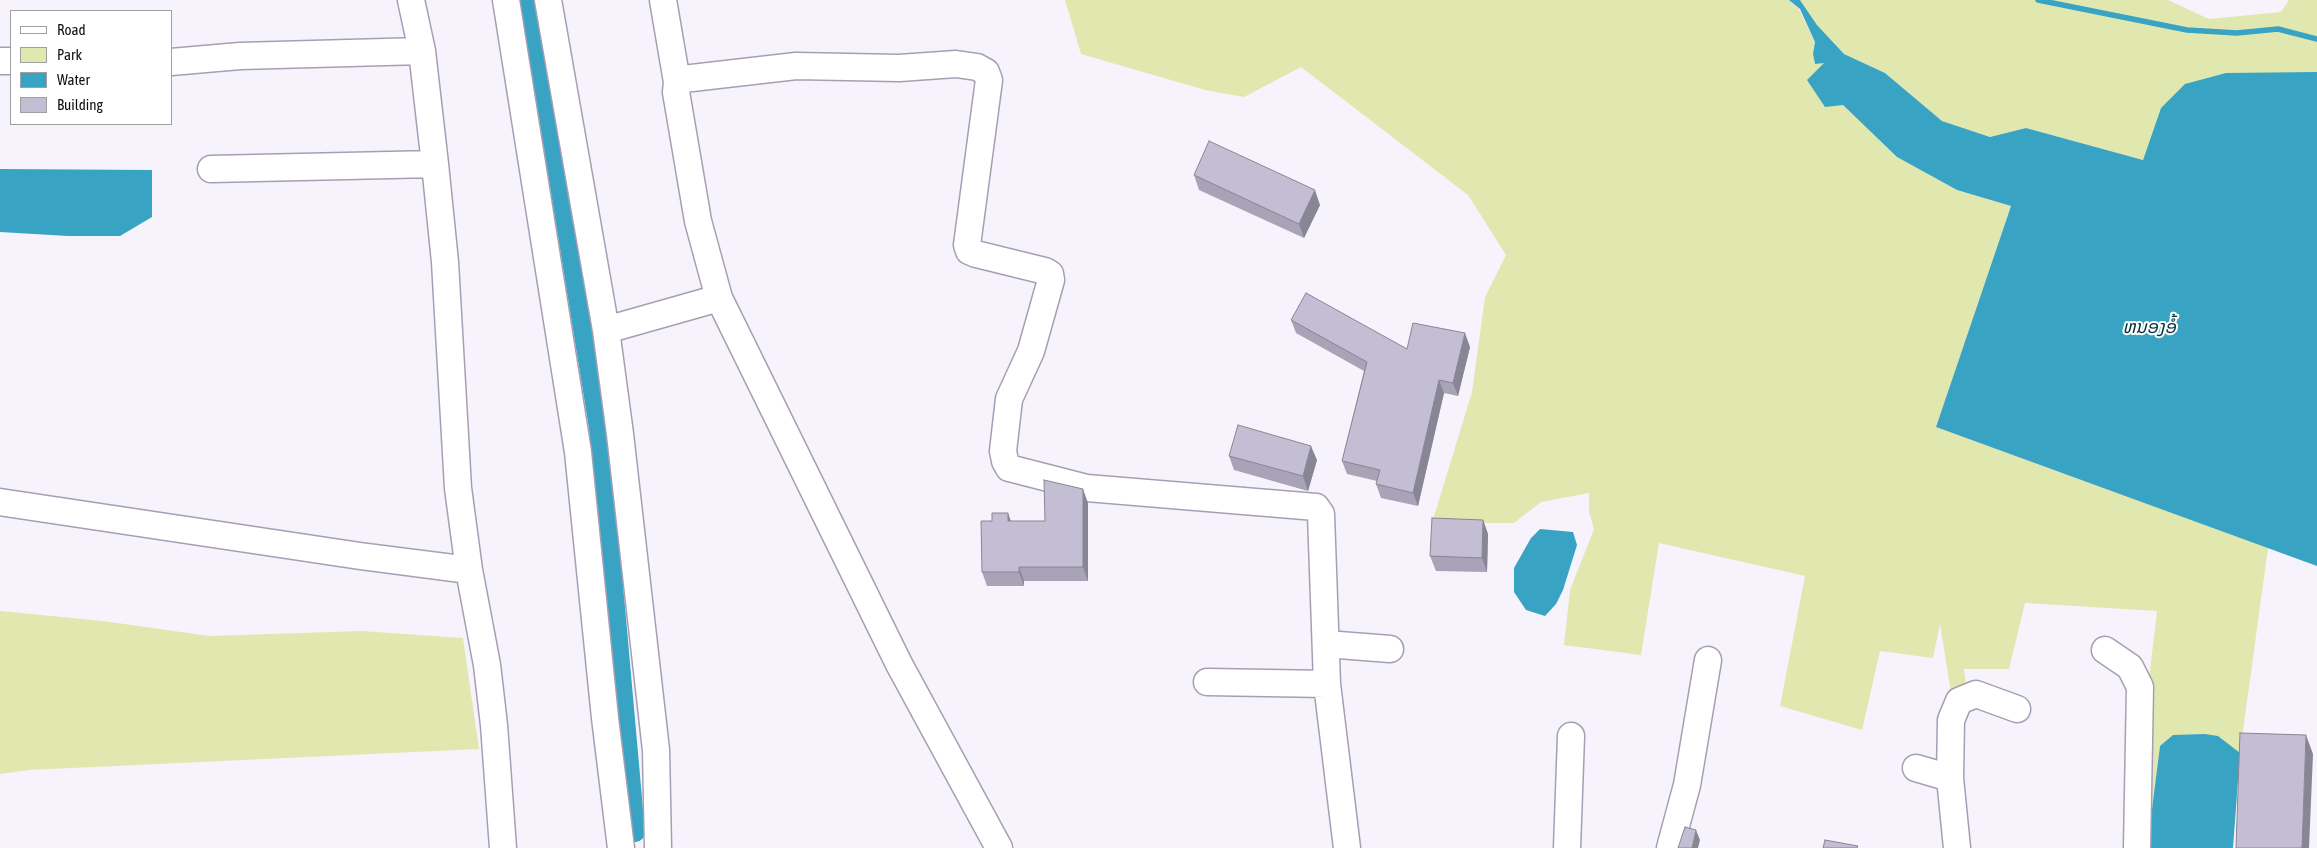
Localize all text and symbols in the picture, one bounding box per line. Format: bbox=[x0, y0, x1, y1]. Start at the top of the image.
legend bbox=[10, 10, 172, 125]
text: Road bbox=[57, 21, 86, 38]
text: Park bbox=[57, 46, 82, 63]
text: Water bbox=[57, 71, 90, 88]
text: Building bbox=[57, 96, 103, 113]
water label: ຫນອງອໍ້ bbox=[2122, 316, 2176, 338]

